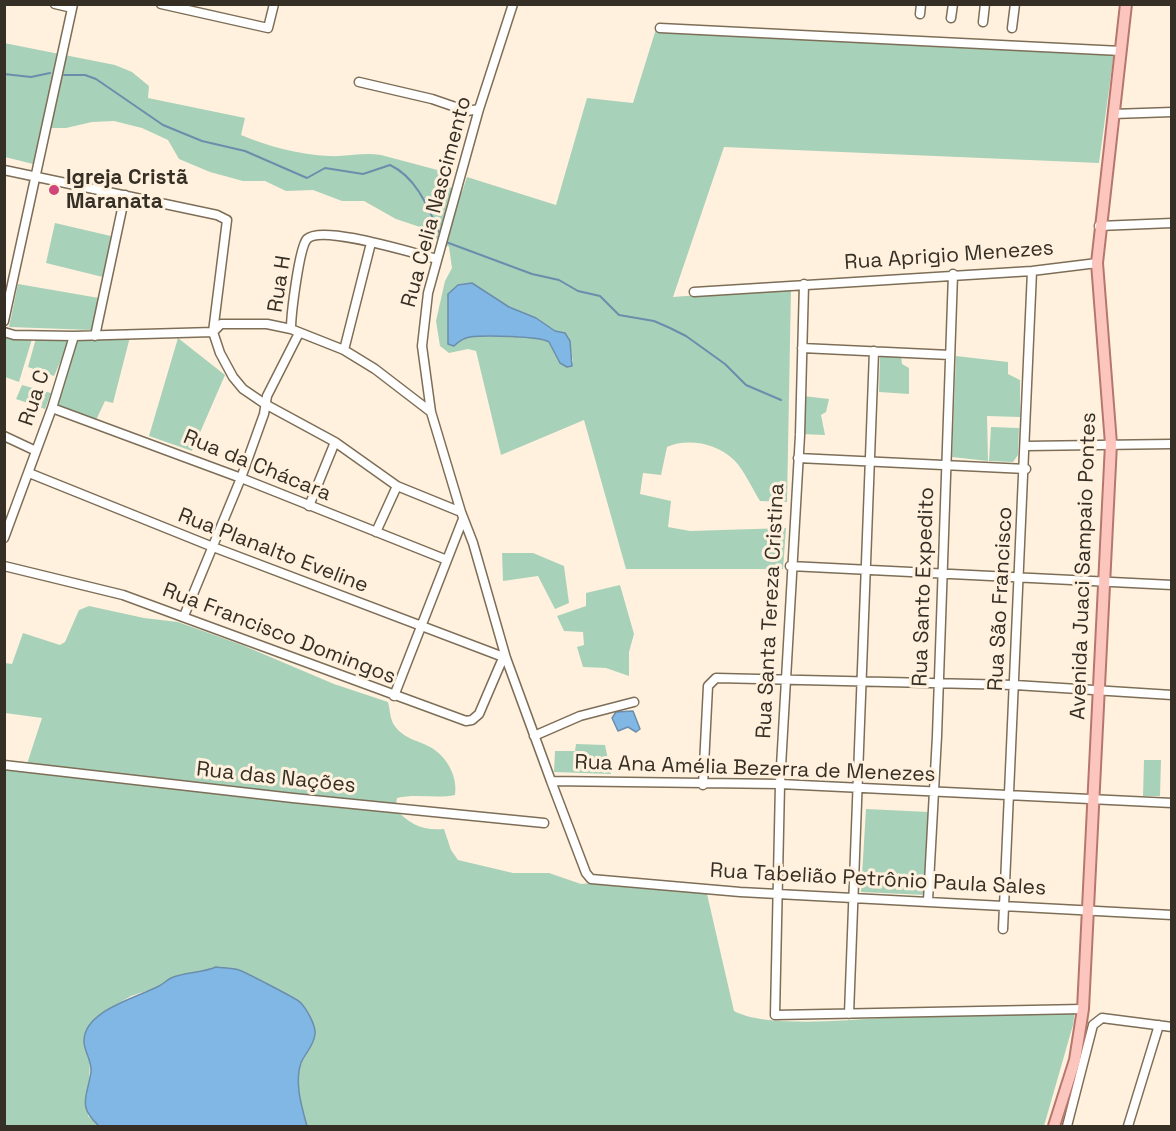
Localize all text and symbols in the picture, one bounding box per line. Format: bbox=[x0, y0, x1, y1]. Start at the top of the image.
street label: Rua Celia Nascimento bbox=[397, 94, 477, 310]
place label: Igreja Cristã Maranata bbox=[66, 165, 188, 215]
marker: Igreja Cristã Maranata bbox=[47, 183, 61, 197]
street label: Rua Aprigio Menezes bbox=[843, 236, 1055, 276]
street label: Rua H bbox=[263, 254, 297, 314]
street label: Rua C bbox=[14, 367, 56, 429]
street label: Avenida Juaci Sampaio Pontes bbox=[1066, 412, 1102, 720]
street label: Rua da Chácara bbox=[180, 425, 334, 507]
street label: Rua Santa Tereza Cristina bbox=[752, 483, 790, 739]
street label: Rua Santo Expedito bbox=[908, 487, 940, 687]
street label: Rua Planalto Eveline bbox=[174, 503, 372, 599]
street label: Rua São Francisco bbox=[984, 506, 1018, 692]
street label: Rua Francisco Domingos bbox=[159, 578, 399, 690]
street label: Rua Ana Amélia Bezerra de Menezes bbox=[574, 750, 936, 788]
street label: Rua das Nações bbox=[195, 757, 357, 799]
street label: Rua Tabelião Petrônio Paula Sales bbox=[709, 859, 1047, 901]

